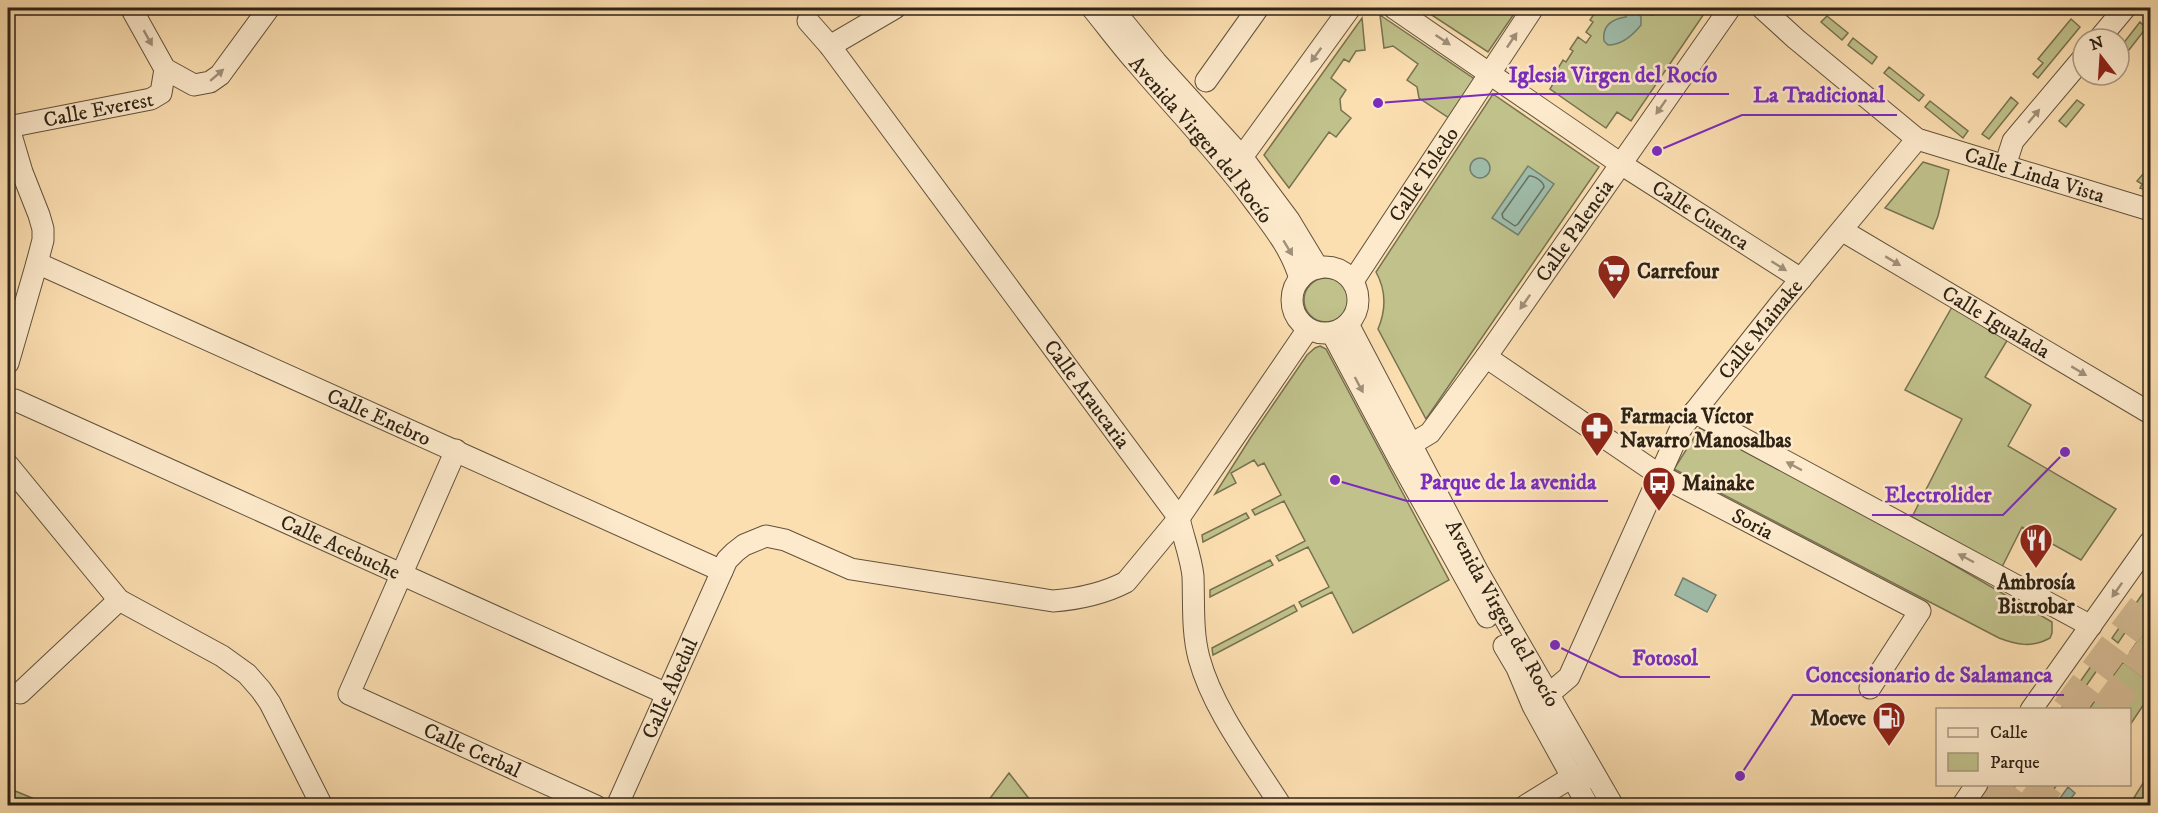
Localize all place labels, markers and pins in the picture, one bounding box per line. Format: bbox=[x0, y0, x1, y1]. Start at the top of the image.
callout: Iglesia Virgen del Rocío bbox=[1496, 54, 1729, 94]
callout: La Tradicional bbox=[1742, 75, 1897, 115]
supermarket icon: Carrefour bbox=[1596, 253, 1632, 300]
place label: Carrefour bbox=[1637, 259, 1720, 285]
place label: Farmacia Víctor Navarro Manosalbas bbox=[1620, 404, 1791, 454]
pharmacy icon: Farmacia Víctor Navarro Manosalbas bbox=[1579, 410, 1615, 457]
callout: Parque de la avenida bbox=[1407, 461, 1608, 501]
bus stop icon: Mainake bbox=[1641, 465, 1677, 512]
place label: Mainake bbox=[1682, 471, 1755, 497]
callout: Electrolider bbox=[1872, 475, 2003, 515]
restaurant icon: Ambrosía Bistrobar bbox=[2018, 522, 2054, 569]
place label: Ambrosía Bistrobar bbox=[1996, 570, 2076, 620]
callout: Fotosol bbox=[1620, 637, 1710, 677]
callout: Concesionario de Salamanca bbox=[1793, 655, 2064, 695]
fuel station icon: Moeve bbox=[1871, 700, 1907, 747]
place label: Moeve bbox=[1810, 706, 1866, 732]

